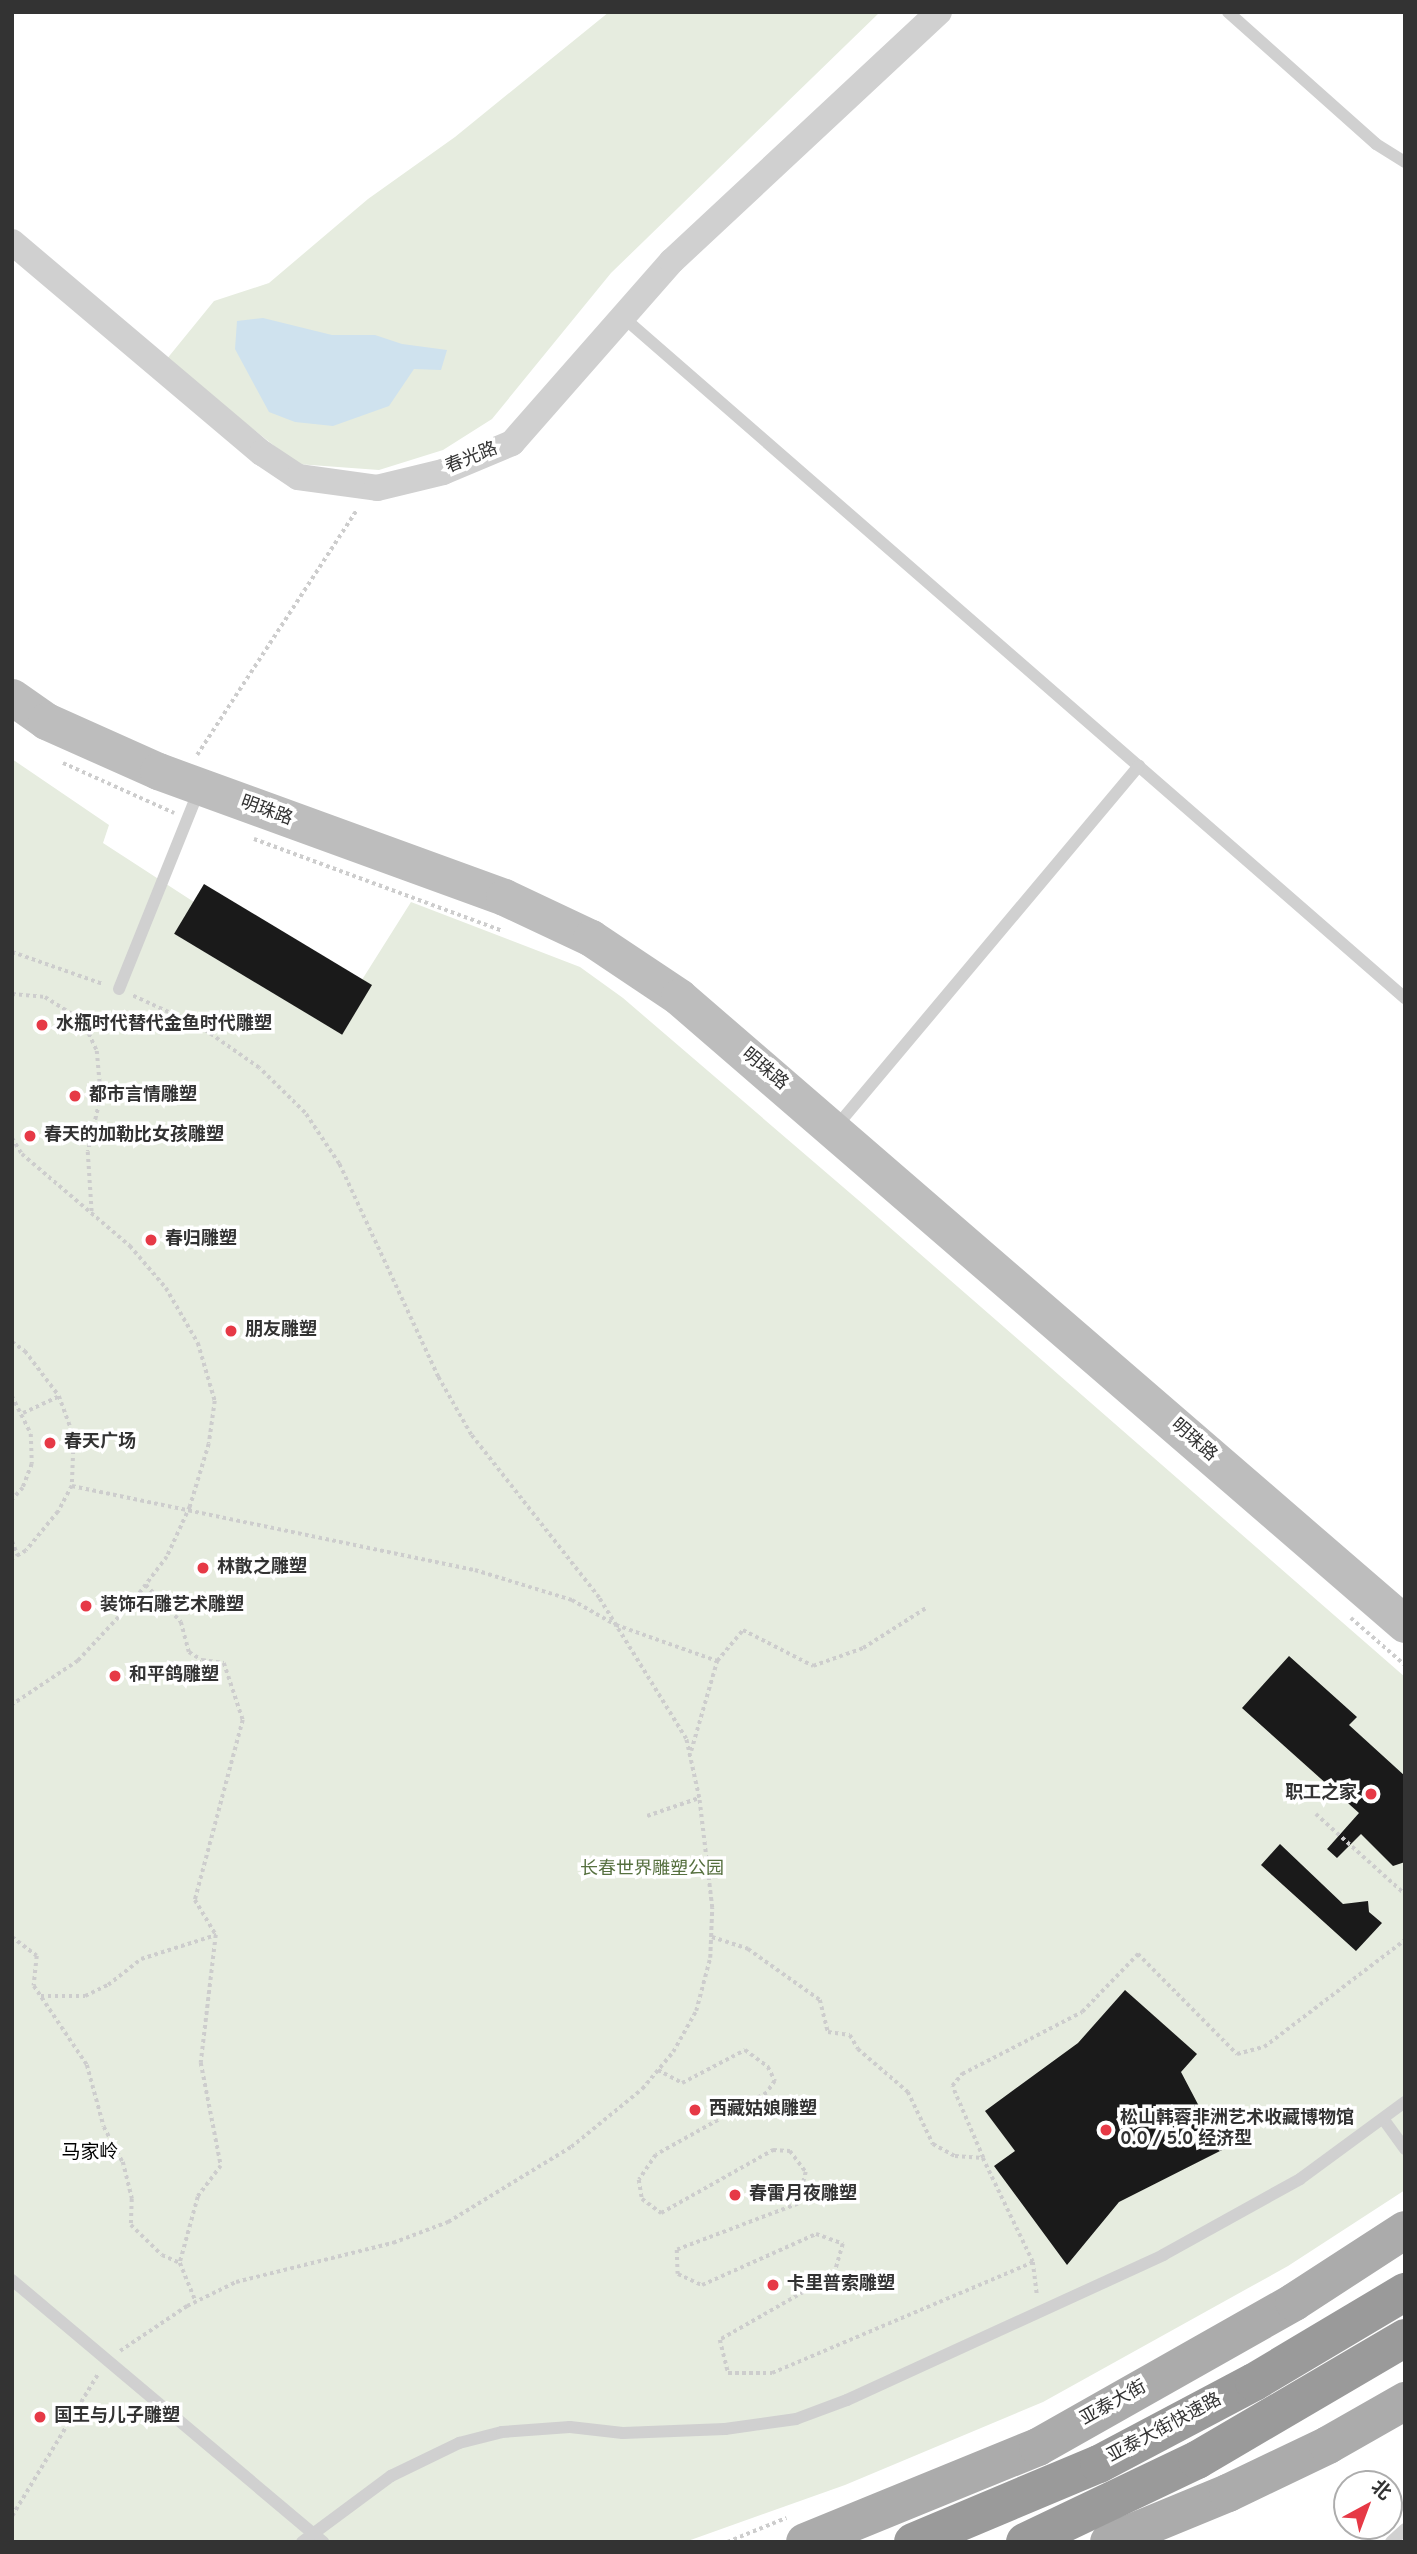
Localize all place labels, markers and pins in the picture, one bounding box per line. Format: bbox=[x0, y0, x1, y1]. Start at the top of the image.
place label: 水瓶时代替代金鱼时代雕塑 bbox=[56, 1014, 272, 1036]
marker: 水瓶时代替代金鱼时代雕塑 bbox=[34, 1017, 50, 1033]
place label: 都市言情雕塑 bbox=[89, 1085, 197, 1107]
marker: 都市言情雕塑 bbox=[67, 1088, 83, 1104]
place label: 春天的加勒比女孩雕塑 bbox=[44, 1125, 224, 1147]
marker: 春天的加勒比女孩雕塑 bbox=[22, 1128, 38, 1144]
place label: 春归雕塑 bbox=[165, 1229, 237, 1251]
marker: 春归雕塑 bbox=[143, 1232, 159, 1248]
place label: 朋友雕塑 bbox=[245, 1320, 317, 1342]
marker: 朋友雕塑 bbox=[223, 1323, 239, 1339]
place label: 春天广场 bbox=[64, 1432, 136, 1454]
marker: 春天广场 bbox=[42, 1435, 58, 1451]
place label: 林散之雕塑 bbox=[217, 1557, 307, 1579]
marker: 林散之雕塑 bbox=[195, 1560, 211, 1576]
place label: 装饰石雕艺术雕塑 bbox=[100, 1595, 244, 1617]
marker: 装饰石雕艺术雕塑 bbox=[78, 1598, 94, 1614]
place label: 和平鸽雕塑 bbox=[129, 1665, 219, 1687]
marker: 和平鸽雕塑 bbox=[107, 1668, 123, 1684]
place label: 职工之家 bbox=[1285, 1783, 1357, 1805]
marker: 职工之家 bbox=[1363, 1786, 1379, 1802]
place label: 西藏姑娘雕塑 bbox=[709, 2099, 817, 2121]
marker: 西藏姑娘雕塑 bbox=[687, 2102, 703, 2118]
place label: 松山韩蓉非洲艺术收藏博物馆 0.0 / 5.0 经济型 bbox=[1120, 2109, 1354, 2152]
marker: 松山韩蓉非洲艺术收藏博物馆 0.0 / 5.0 经济型 bbox=[1098, 2122, 1114, 2138]
place label: 春雷月夜雕塑 bbox=[749, 2184, 857, 2206]
marker: 春雷月夜雕塑 bbox=[727, 2187, 743, 2203]
place label: 卡里普索雕塑 bbox=[787, 2274, 895, 2296]
marker: 卡里普索雕塑 bbox=[765, 2277, 781, 2293]
place label: 国王与儿子雕塑 bbox=[54, 2406, 180, 2428]
marker: 国王与儿子雕塑 bbox=[32, 2409, 48, 2425]

